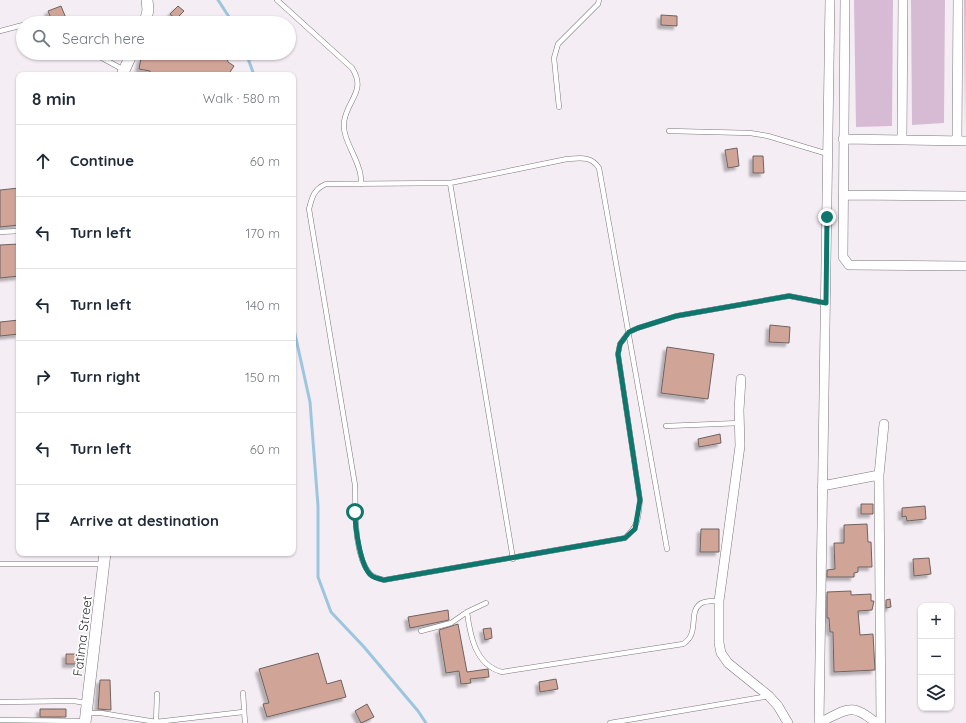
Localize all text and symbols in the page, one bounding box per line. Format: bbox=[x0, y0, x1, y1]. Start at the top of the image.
search box bbox=[16, 16, 296, 60]
icon: search bbox=[30, 27, 52, 49]
text: Search here bbox=[62, 29, 145, 48]
text: 8 min bbox=[32, 88, 76, 109]
text: Walk · 580 m bbox=[203, 90, 280, 106]
icon: ahead bbox=[32, 150, 54, 172]
text: Continue bbox=[70, 151, 134, 170]
text: 60 m bbox=[250, 153, 280, 169]
route end bbox=[818, 208, 836, 226]
icon: left bbox=[32, 222, 54, 244]
text: Turn left bbox=[70, 223, 132, 242]
text: 170 m bbox=[245, 225, 280, 241]
icon: left bbox=[32, 294, 54, 316]
text: Turn left bbox=[70, 295, 132, 314]
text: 140 m bbox=[245, 297, 280, 313]
icon: right bbox=[32, 366, 54, 388]
text: Turn right bbox=[70, 367, 141, 386]
text: 150 m bbox=[245, 369, 280, 385]
icon: left bbox=[32, 438, 54, 460]
text: Turn left bbox=[70, 439, 132, 458]
text: 60 m bbox=[250, 441, 280, 457]
route start bbox=[346, 503, 364, 521]
icon: arrive bbox=[32, 510, 54, 532]
text: Arrive at destination bbox=[70, 511, 219, 530]
street label: Fatima Street bbox=[69, 595, 95, 677]
map controls bbox=[918, 603, 954, 711]
button: + bbox=[918, 603, 954, 639]
button: − bbox=[918, 639, 954, 675]
button: layers bbox=[918, 675, 954, 711]

